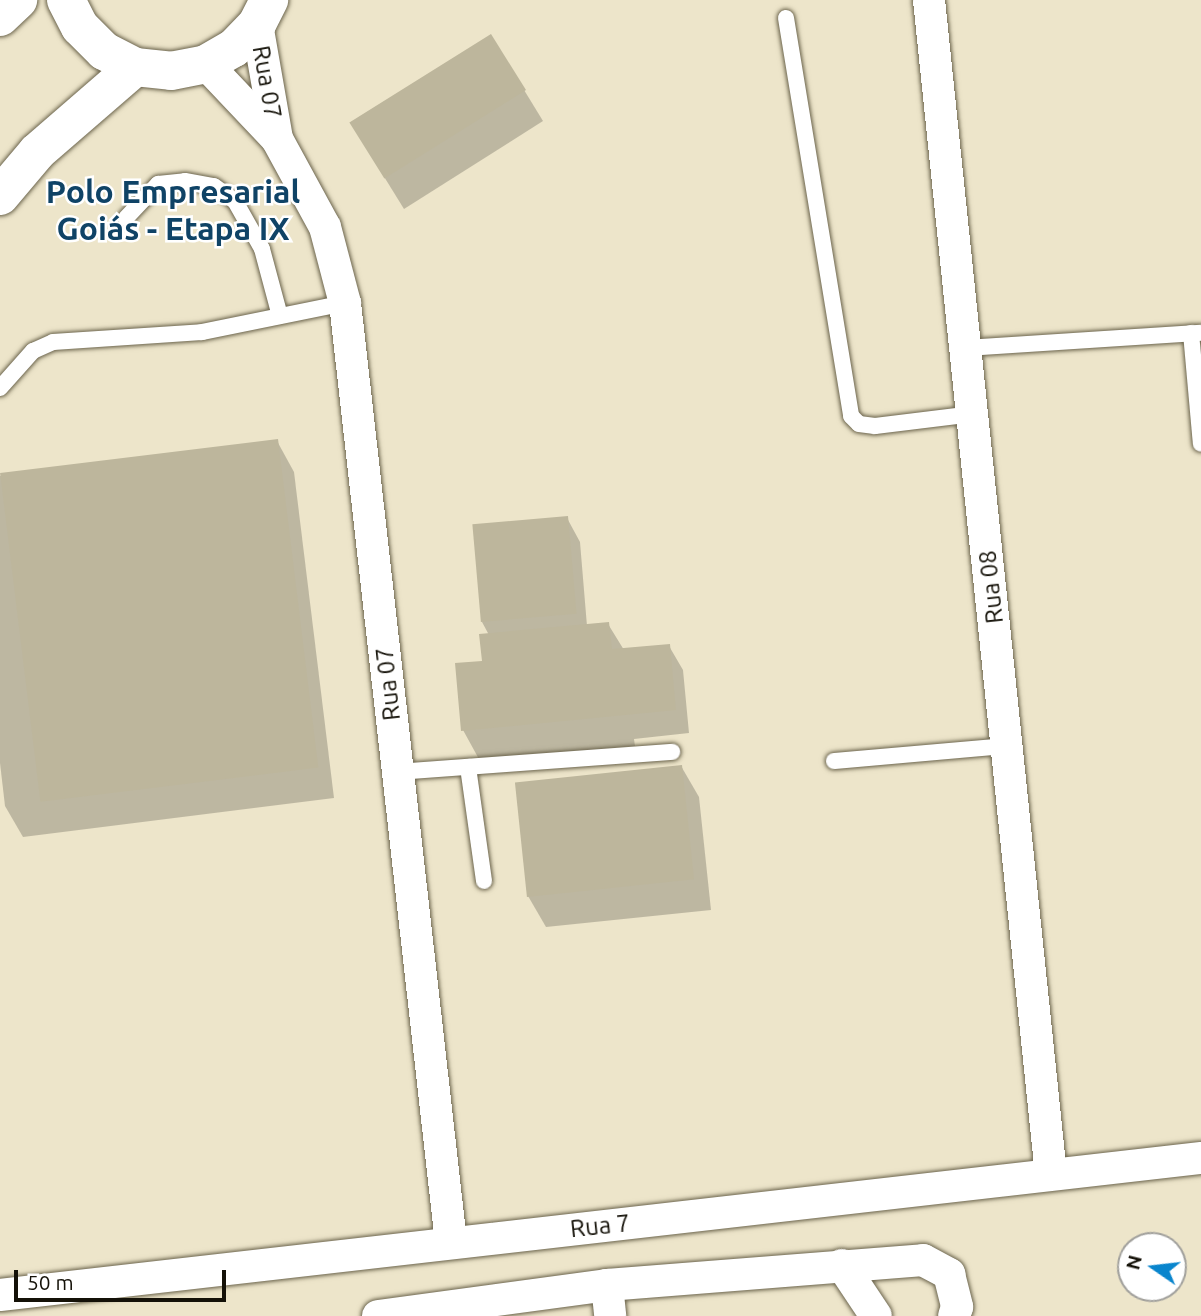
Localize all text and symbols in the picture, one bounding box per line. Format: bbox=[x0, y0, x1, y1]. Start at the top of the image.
street label: Rua 07 bbox=[246, 43, 288, 121]
district label: Polo Empresarial Goiás - Etapa IX bbox=[46, 173, 300, 248]
street label: Rua 08 bbox=[973, 549, 1009, 625]
street label: Rua 07 bbox=[370, 646, 406, 722]
street label: Rua 7 bbox=[569, 1209, 631, 1243]
north arrow bbox=[1117, 1232, 1187, 1302]
text: N bbox=[1121, 1253, 1146, 1272]
scale bar bbox=[18, 1256, 229, 1300]
text: 50 m bbox=[27, 1270, 74, 1294]

